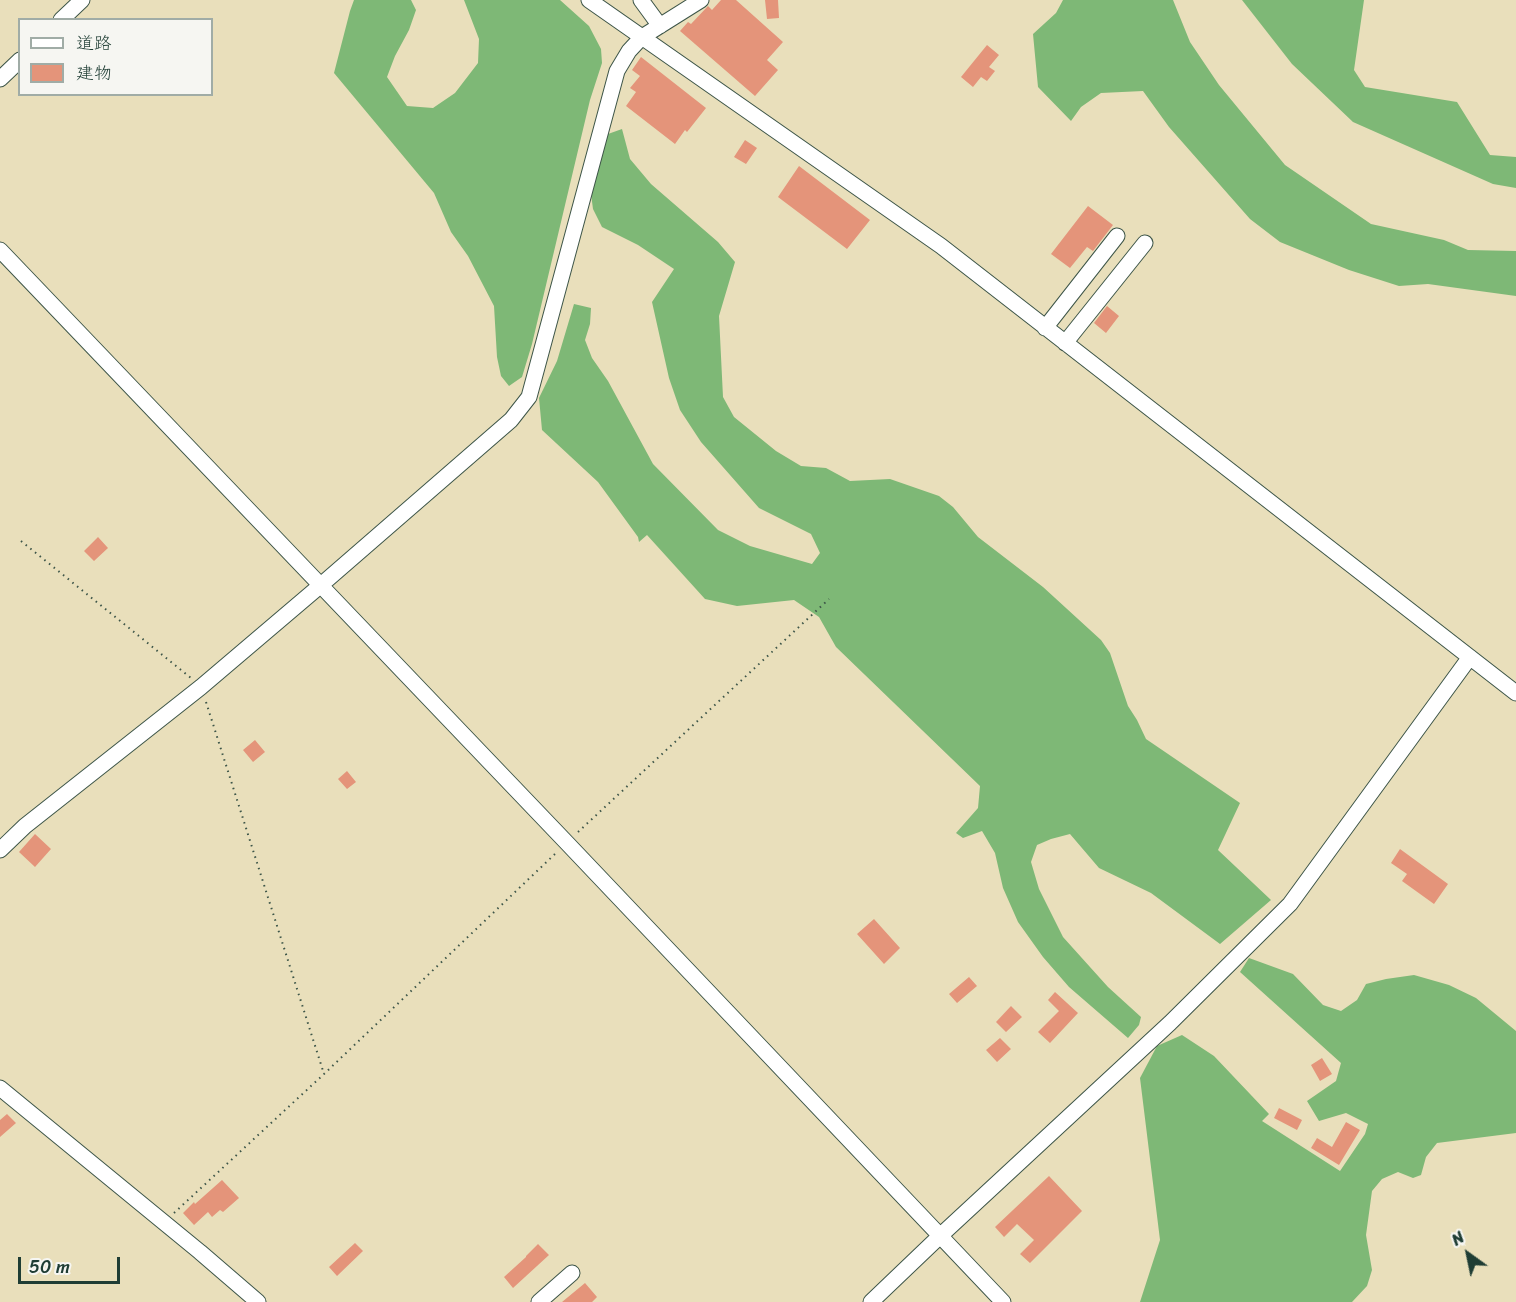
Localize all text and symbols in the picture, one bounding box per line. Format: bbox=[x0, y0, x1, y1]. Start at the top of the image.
legend bbox=[18, 18, 213, 96]
text: 道路 bbox=[76, 27, 112, 59]
text: 建物 bbox=[76, 57, 112, 89]
text: N bbox=[1445, 1223, 1470, 1254]
north arrow bbox=[1438, 1224, 1498, 1284]
scale bar bbox=[21, 1245, 123, 1283]
text: 50 m bbox=[29, 1251, 70, 1283]

